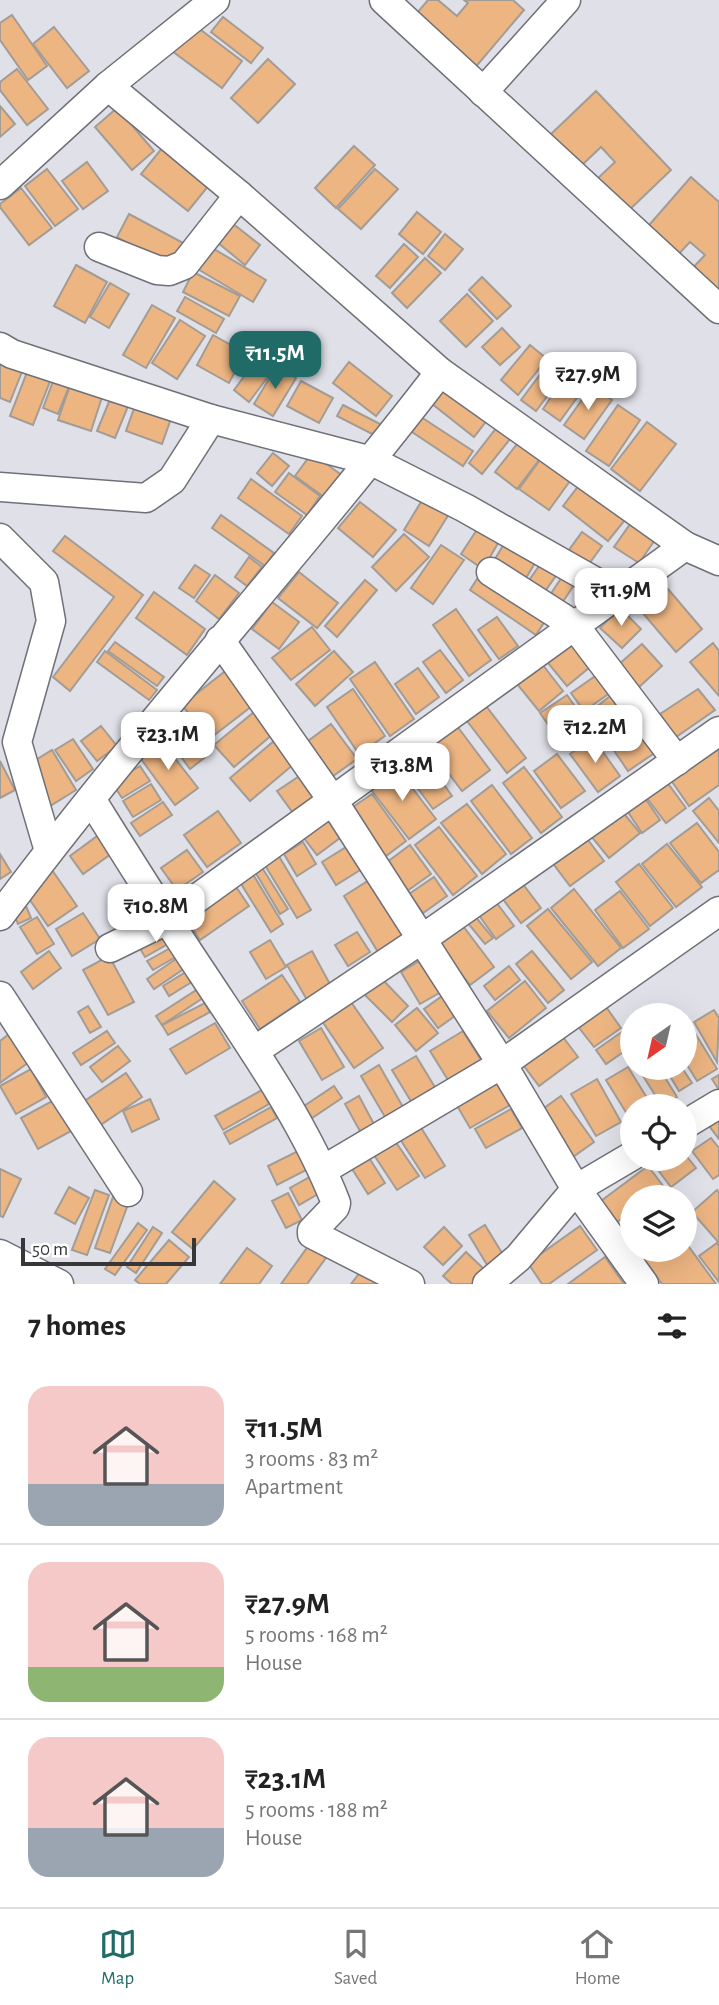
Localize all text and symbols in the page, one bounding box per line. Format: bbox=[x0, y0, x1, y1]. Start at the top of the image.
pin: ₹11.5M bbox=[218, 332, 332, 391]
text: ₹11.5M bbox=[245, 342, 305, 365]
pin: ₹27.9M bbox=[531, 352, 645, 412]
text: ₹27.9M bbox=[555, 363, 621, 386]
pin: ₹11.9M bbox=[564, 568, 678, 628]
text: ₹11.9M bbox=[591, 579, 651, 602]
pin: ₹12.2M bbox=[538, 706, 652, 765]
pin: ₹23.1M bbox=[111, 712, 225, 772]
text: ₹12.2M bbox=[563, 716, 627, 739]
text: ₹23.1M bbox=[137, 723, 199, 746]
pin: ₹13.8M bbox=[345, 744, 459, 803]
text: ₹13.8M bbox=[371, 754, 433, 777]
pin: ₹10.8M bbox=[99, 884, 213, 944]
text: ₹10.8M bbox=[124, 895, 188, 918]
north arrow bbox=[620, 1003, 696, 1080]
map controls bbox=[620, 1003, 697, 1262]
button: locate bbox=[620, 1094, 697, 1171]
button: layers bbox=[620, 1185, 697, 1262]
scale bar bbox=[21, 1235, 196, 1267]
text: 50 m bbox=[32, 1240, 68, 1259]
icon: filters bbox=[653, 1307, 691, 1345]
text: 7 homes bbox=[28, 1311, 126, 1341]
text: ₹11.5M bbox=[245, 1413, 323, 1443]
icon: home bbox=[84, 1414, 168, 1498]
text: 3 rooms · 83 m² bbox=[245, 1448, 378, 1471]
text: Apartment bbox=[245, 1476, 343, 1499]
text: ₹27.9M bbox=[245, 1589, 330, 1619]
icon: home bbox=[84, 1590, 168, 1674]
text: 5 rooms · 168 m² bbox=[245, 1624, 388, 1647]
text: House bbox=[245, 1652, 302, 1675]
text: ₹23.1M bbox=[245, 1764, 326, 1794]
icon: home bbox=[84, 1765, 168, 1849]
text: 5 rooms · 188 m² bbox=[245, 1799, 388, 1822]
text: House bbox=[245, 1827, 302, 1850]
tab: Map bbox=[99, 1925, 137, 1990]
tab: Saved bbox=[334, 1925, 377, 1990]
tab: Home bbox=[575, 1925, 620, 1990]

